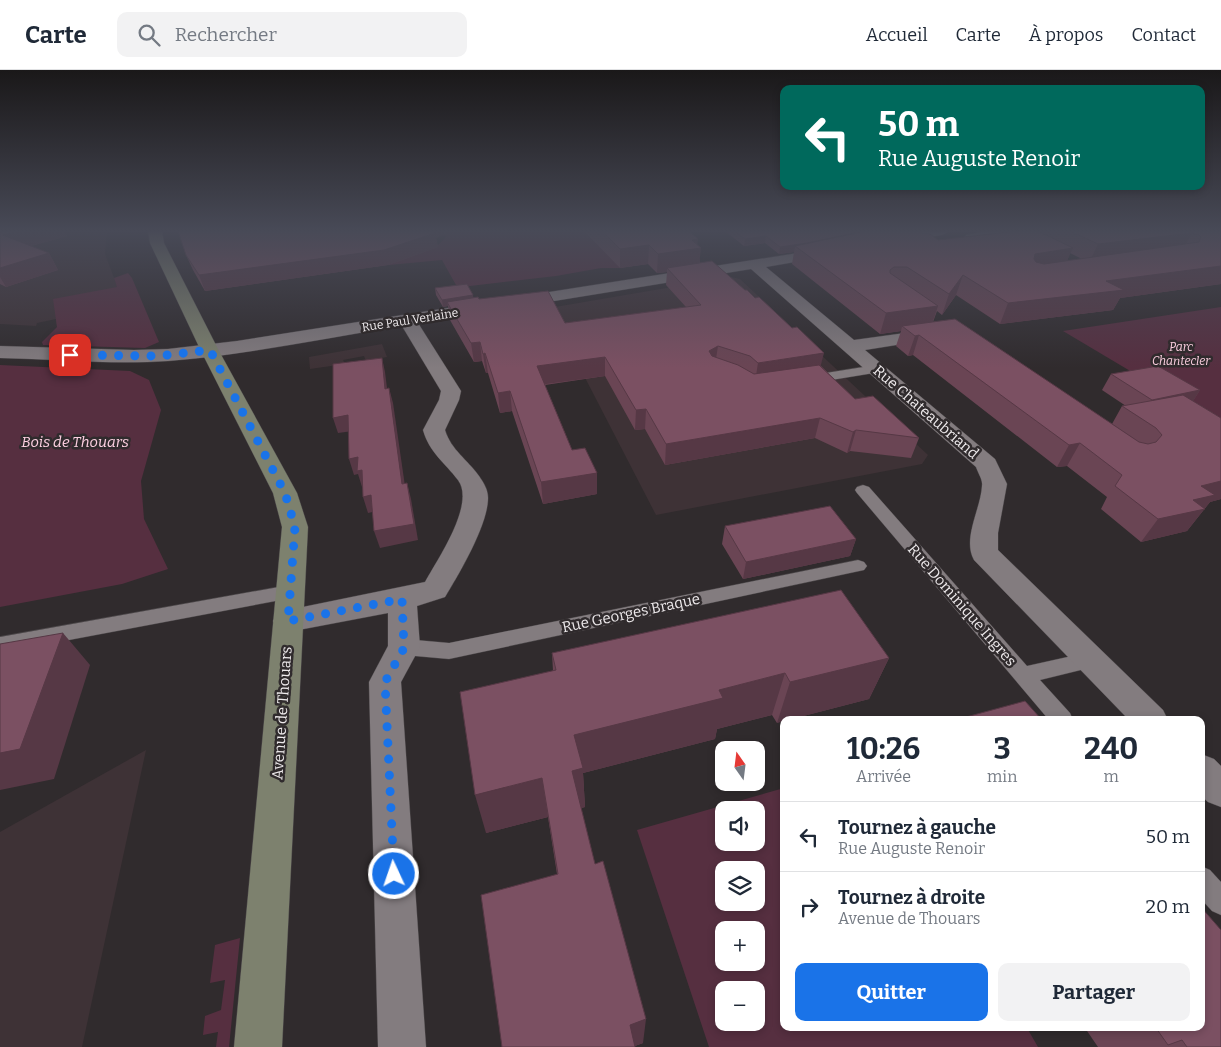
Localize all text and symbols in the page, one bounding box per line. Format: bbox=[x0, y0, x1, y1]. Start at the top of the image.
search box bbox=[117, 12, 467, 57]
text: Carte bbox=[25, 21, 87, 49]
icon: search bbox=[135, 21, 163, 49]
text: Rechercher bbox=[175, 23, 277, 46]
text: Accueil bbox=[866, 24, 928, 46]
text: Carte bbox=[956, 24, 1001, 46]
text: À propos bbox=[1029, 24, 1103, 46]
text: Contact bbox=[1131, 24, 1196, 46]
text: 50 m bbox=[878, 103, 959, 145]
icon: left bbox=[795, 105, 860, 170]
text: Rue Auguste Renoir bbox=[878, 145, 1080, 172]
street label: Rue Paul Verlaine bbox=[361, 305, 459, 335]
pin bbox=[49, 334, 91, 376]
park label: Parc Chantecler bbox=[1152, 340, 1211, 368]
icon: arrive bbox=[56, 341, 84, 369]
street label: Rue Chateaubriand bbox=[870, 361, 982, 463]
park label: Bois de Thouars bbox=[21, 433, 129, 451]
street label: Rue Dominique Ingres bbox=[904, 540, 1020, 670]
street label: Rue Georges Braque bbox=[560, 590, 702, 636]
street label: Avenue de Thouars bbox=[268, 646, 296, 780]
text: 10:26 bbox=[847, 731, 920, 767]
text: 3 bbox=[994, 731, 1011, 767]
text: 240 bbox=[1084, 731, 1138, 767]
north arrow bbox=[715, 741, 765, 791]
map controls bbox=[715, 741, 765, 1031]
text: Arrivée bbox=[856, 767, 911, 786]
text: min bbox=[987, 767, 1017, 786]
text: m bbox=[1103, 767, 1119, 786]
button: sound bbox=[715, 801, 765, 851]
text: Tournez à gauche bbox=[838, 816, 996, 839]
icon: left bbox=[795, 823, 823, 851]
text: 50 m bbox=[1146, 825, 1190, 848]
text: Rue Auguste Renoir bbox=[838, 839, 985, 858]
position arrow bbox=[367, 847, 419, 899]
button: layers bbox=[715, 861, 765, 911]
text: Tournez à droite bbox=[838, 886, 985, 909]
icon: right bbox=[795, 893, 823, 921]
text: 20 m bbox=[1146, 895, 1190, 918]
text: Avenue de Thouars bbox=[838, 909, 980, 928]
button: + bbox=[715, 921, 765, 971]
button: Quitter bbox=[795, 963, 988, 1021]
button: Partager bbox=[998, 963, 1190, 1021]
button: − bbox=[715, 981, 765, 1031]

